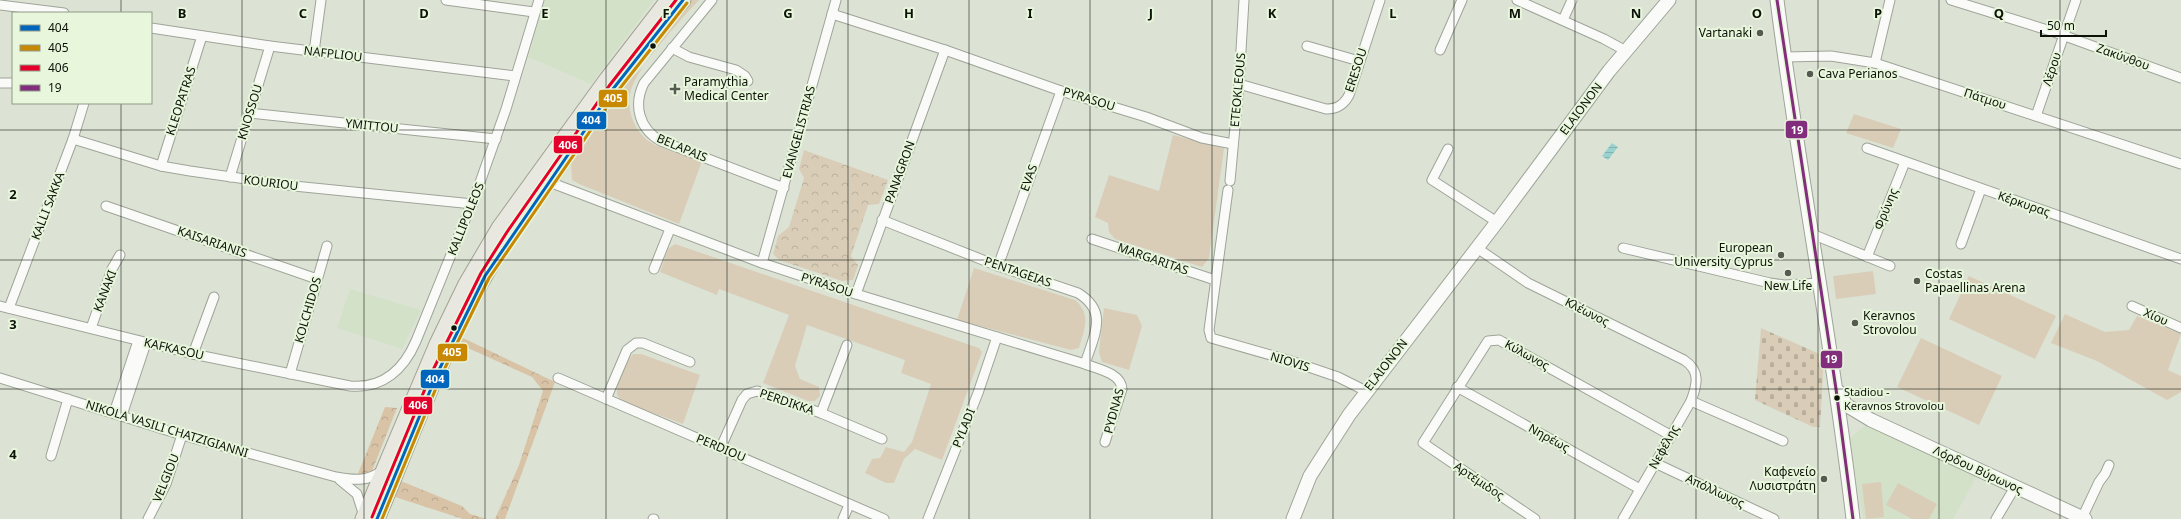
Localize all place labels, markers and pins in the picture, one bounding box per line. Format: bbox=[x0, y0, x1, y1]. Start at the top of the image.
place label: Vartanaki bbox=[1699, 24, 1752, 41]
marker: Vartanaki bbox=[1755, 28, 1765, 38]
unlabelled marker bbox=[648, 41, 658, 51]
place label: Cava Perianos bbox=[1818, 65, 1898, 82]
marker: Cava Perianos bbox=[1805, 69, 1815, 79]
place label: Paramythia Medical Center bbox=[684, 73, 769, 104]
marker: Paramythia Medical Center bbox=[669, 83, 681, 95]
place label: European University Cyprus bbox=[1674, 239, 1773, 270]
marker: European University Cyprus bbox=[1776, 250, 1786, 260]
place label: Costas Papaellinas Arena bbox=[1925, 265, 2025, 296]
marker: New Life bbox=[1783, 268, 1793, 278]
marker: Costas Papaellinas Arena bbox=[1912, 276, 1922, 286]
place label: New Life bbox=[1764, 277, 1812, 294]
place label: Keravnos Strovolou bbox=[1863, 307, 1917, 338]
marker: Keravnos Strovolou bbox=[1850, 318, 1860, 328]
unlabelled marker bbox=[449, 323, 459, 333]
place label: Stadiou - Keravnos Strovolou bbox=[1844, 384, 1944, 413]
marker: Stadiou - Keravnos Strovolou bbox=[1832, 393, 1842, 403]
place label: Καφενείο Λυσιστράτη bbox=[1749, 463, 1816, 494]
marker: Καφενείο Λυσιστράτη bbox=[1819, 474, 1829, 484]

